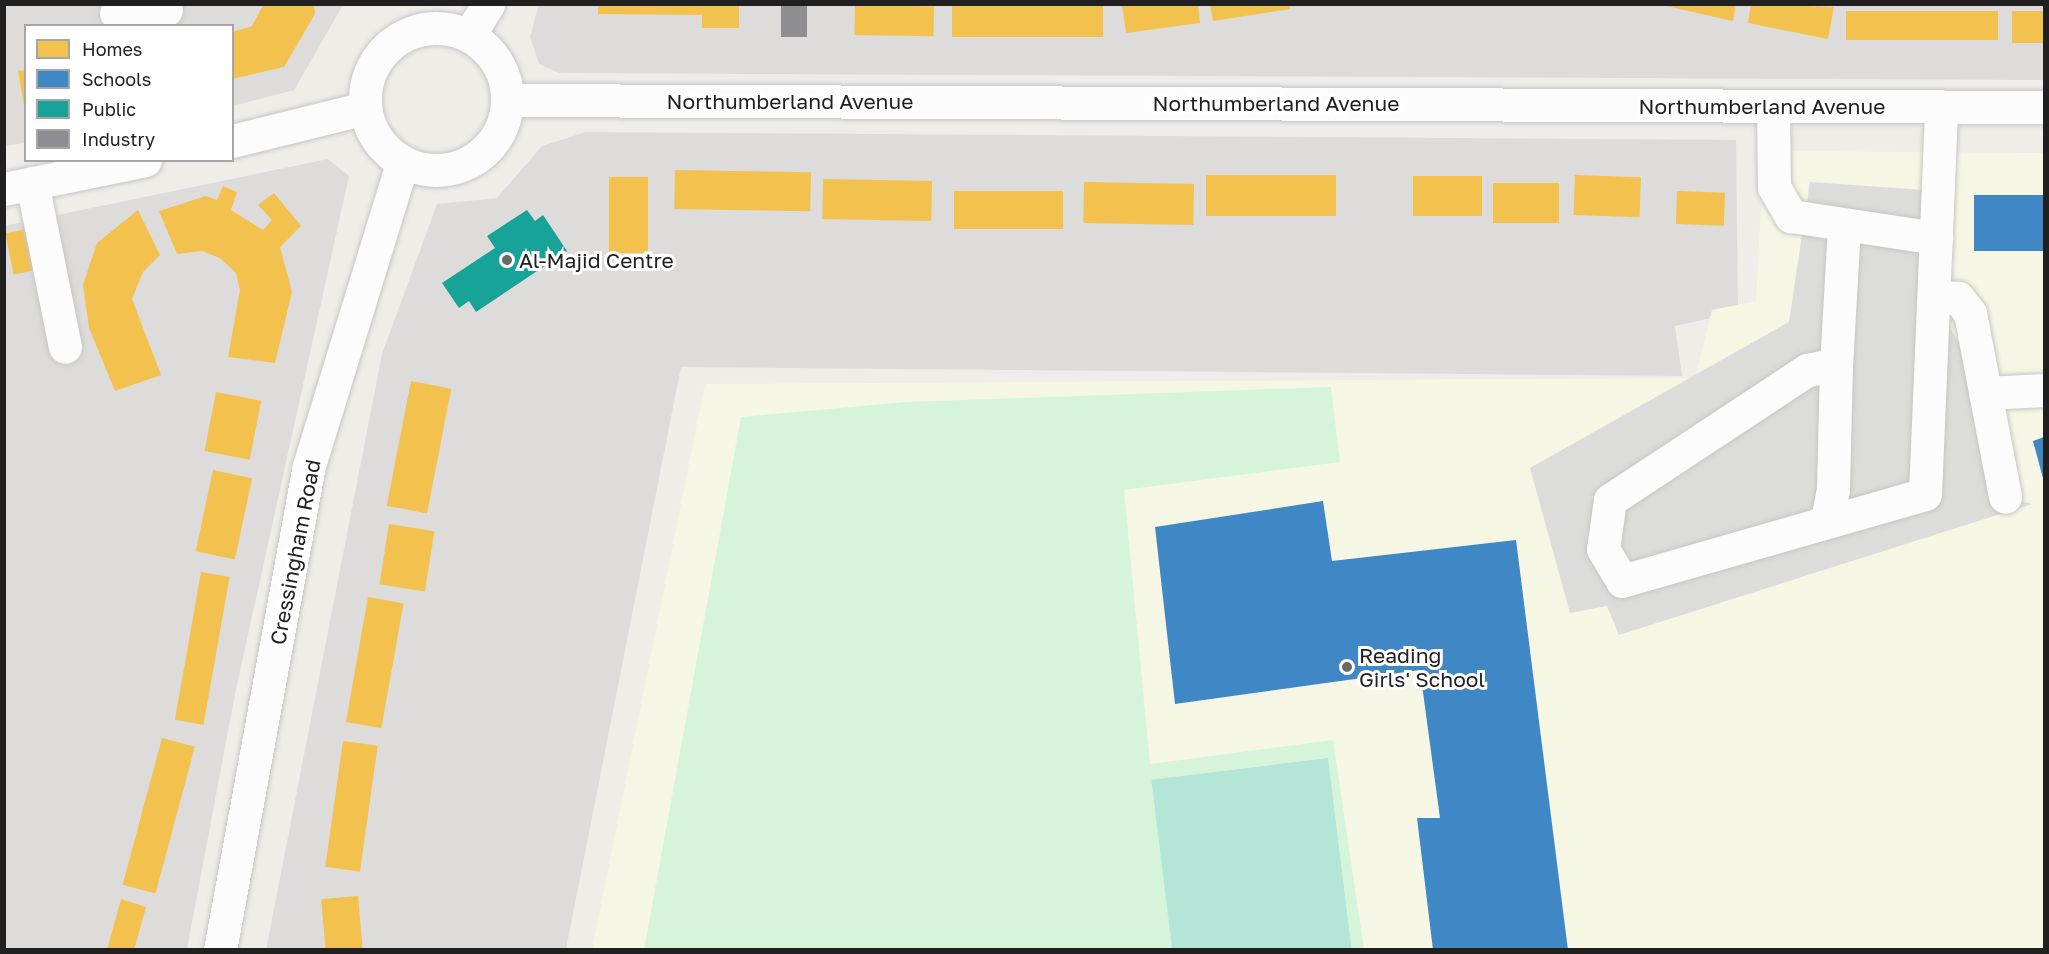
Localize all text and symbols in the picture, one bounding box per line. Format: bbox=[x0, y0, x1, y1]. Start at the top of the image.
legend bbox=[24, 24, 234, 162]
text: Homes bbox=[82, 38, 142, 60]
text: Schools bbox=[82, 68, 151, 90]
street label: Northumberland Avenue bbox=[667, 88, 913, 114]
street label: Northumberland Avenue bbox=[1153, 90, 1399, 116]
street label: Northumberland Avenue bbox=[1639, 93, 1885, 119]
text: Public bbox=[82, 98, 136, 120]
text: Industry bbox=[82, 128, 155, 150]
place label: Al-Majid Centre bbox=[519, 247, 674, 273]
marker: Al-Majid Centre bbox=[500, 253, 514, 267]
street label: Cressingham Road bbox=[265, 457, 325, 647]
place label: Reading Girls' School bbox=[1359, 642, 1485, 692]
marker: Reading Girls' School bbox=[1340, 660, 1354, 674]

